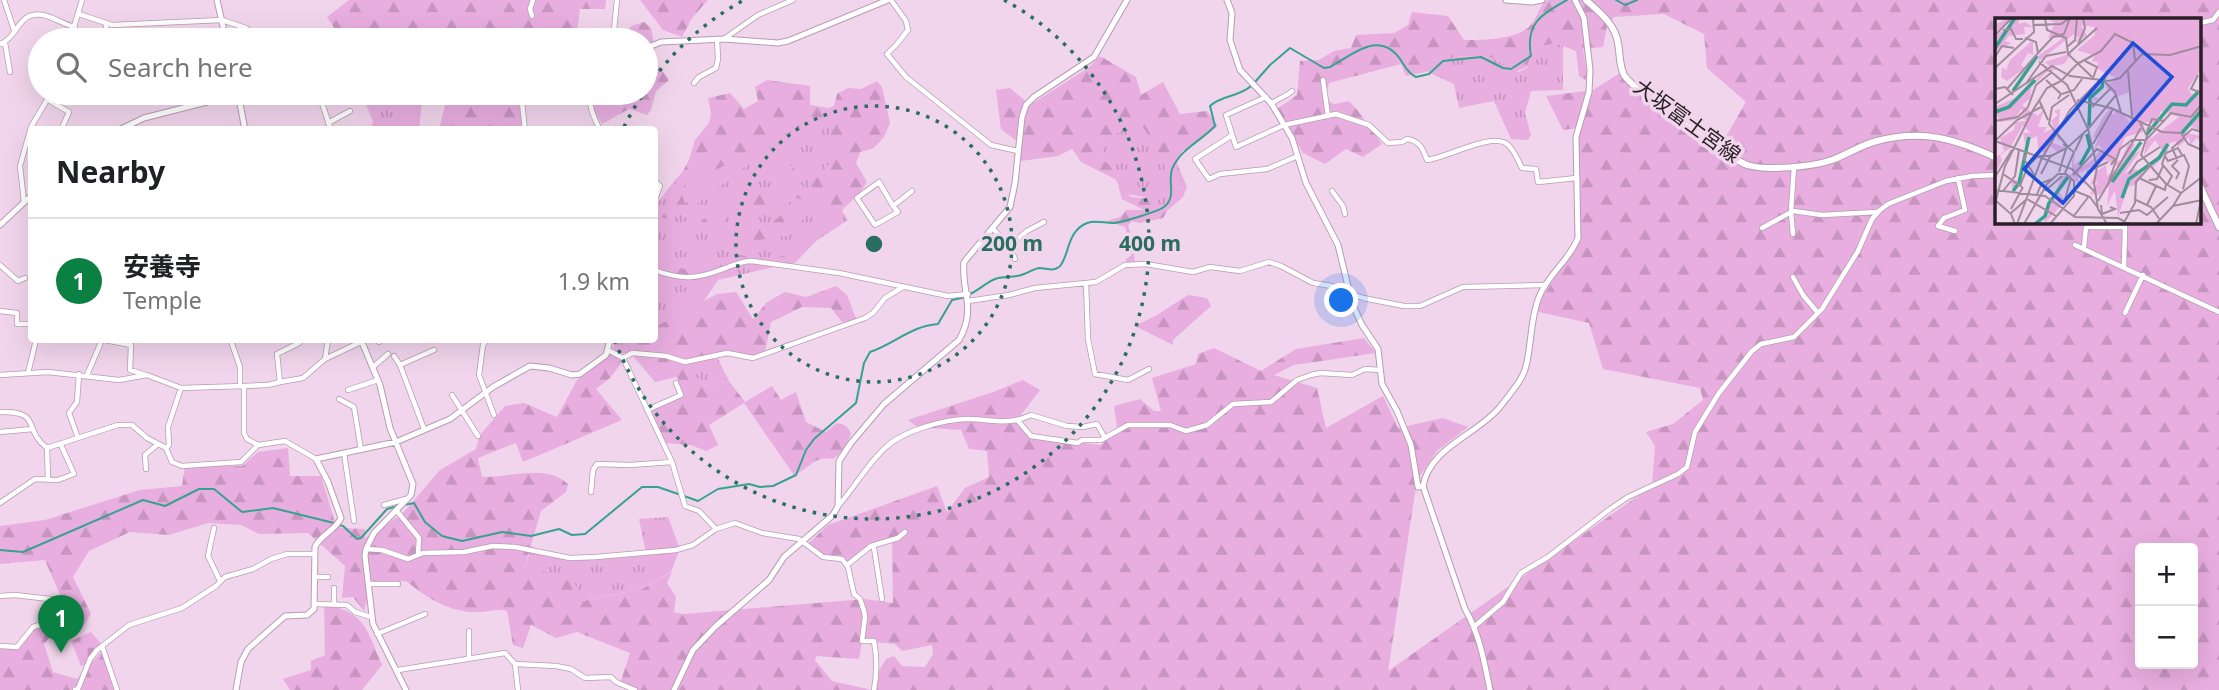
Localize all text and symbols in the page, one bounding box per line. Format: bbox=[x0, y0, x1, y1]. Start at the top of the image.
inset map bbox=[1995, 18, 2202, 224]
search box bbox=[28, 28, 658, 105]
icon: search bbox=[52, 48, 90, 86]
text: Search here bbox=[108, 49, 253, 85]
street label: 大坂富士宮線 bbox=[1628, 72, 1747, 169]
text: Nearby bbox=[56, 151, 165, 192]
text: 200 m bbox=[981, 229, 1043, 257]
text: 400 m bbox=[1119, 229, 1181, 257]
centre of rings bbox=[862, 232, 886, 256]
text: 安養寺 bbox=[123, 248, 201, 284]
text: 1 bbox=[72, 265, 86, 297]
text: 1.9 km bbox=[558, 265, 630, 297]
your location bbox=[1324, 283, 1358, 317]
text: Temple bbox=[123, 284, 202, 316]
map controls bbox=[2135, 543, 2198, 669]
button: + bbox=[2135, 543, 2198, 606]
pin: 1 bbox=[38, 595, 84, 653]
button: − bbox=[2135, 606, 2198, 669]

